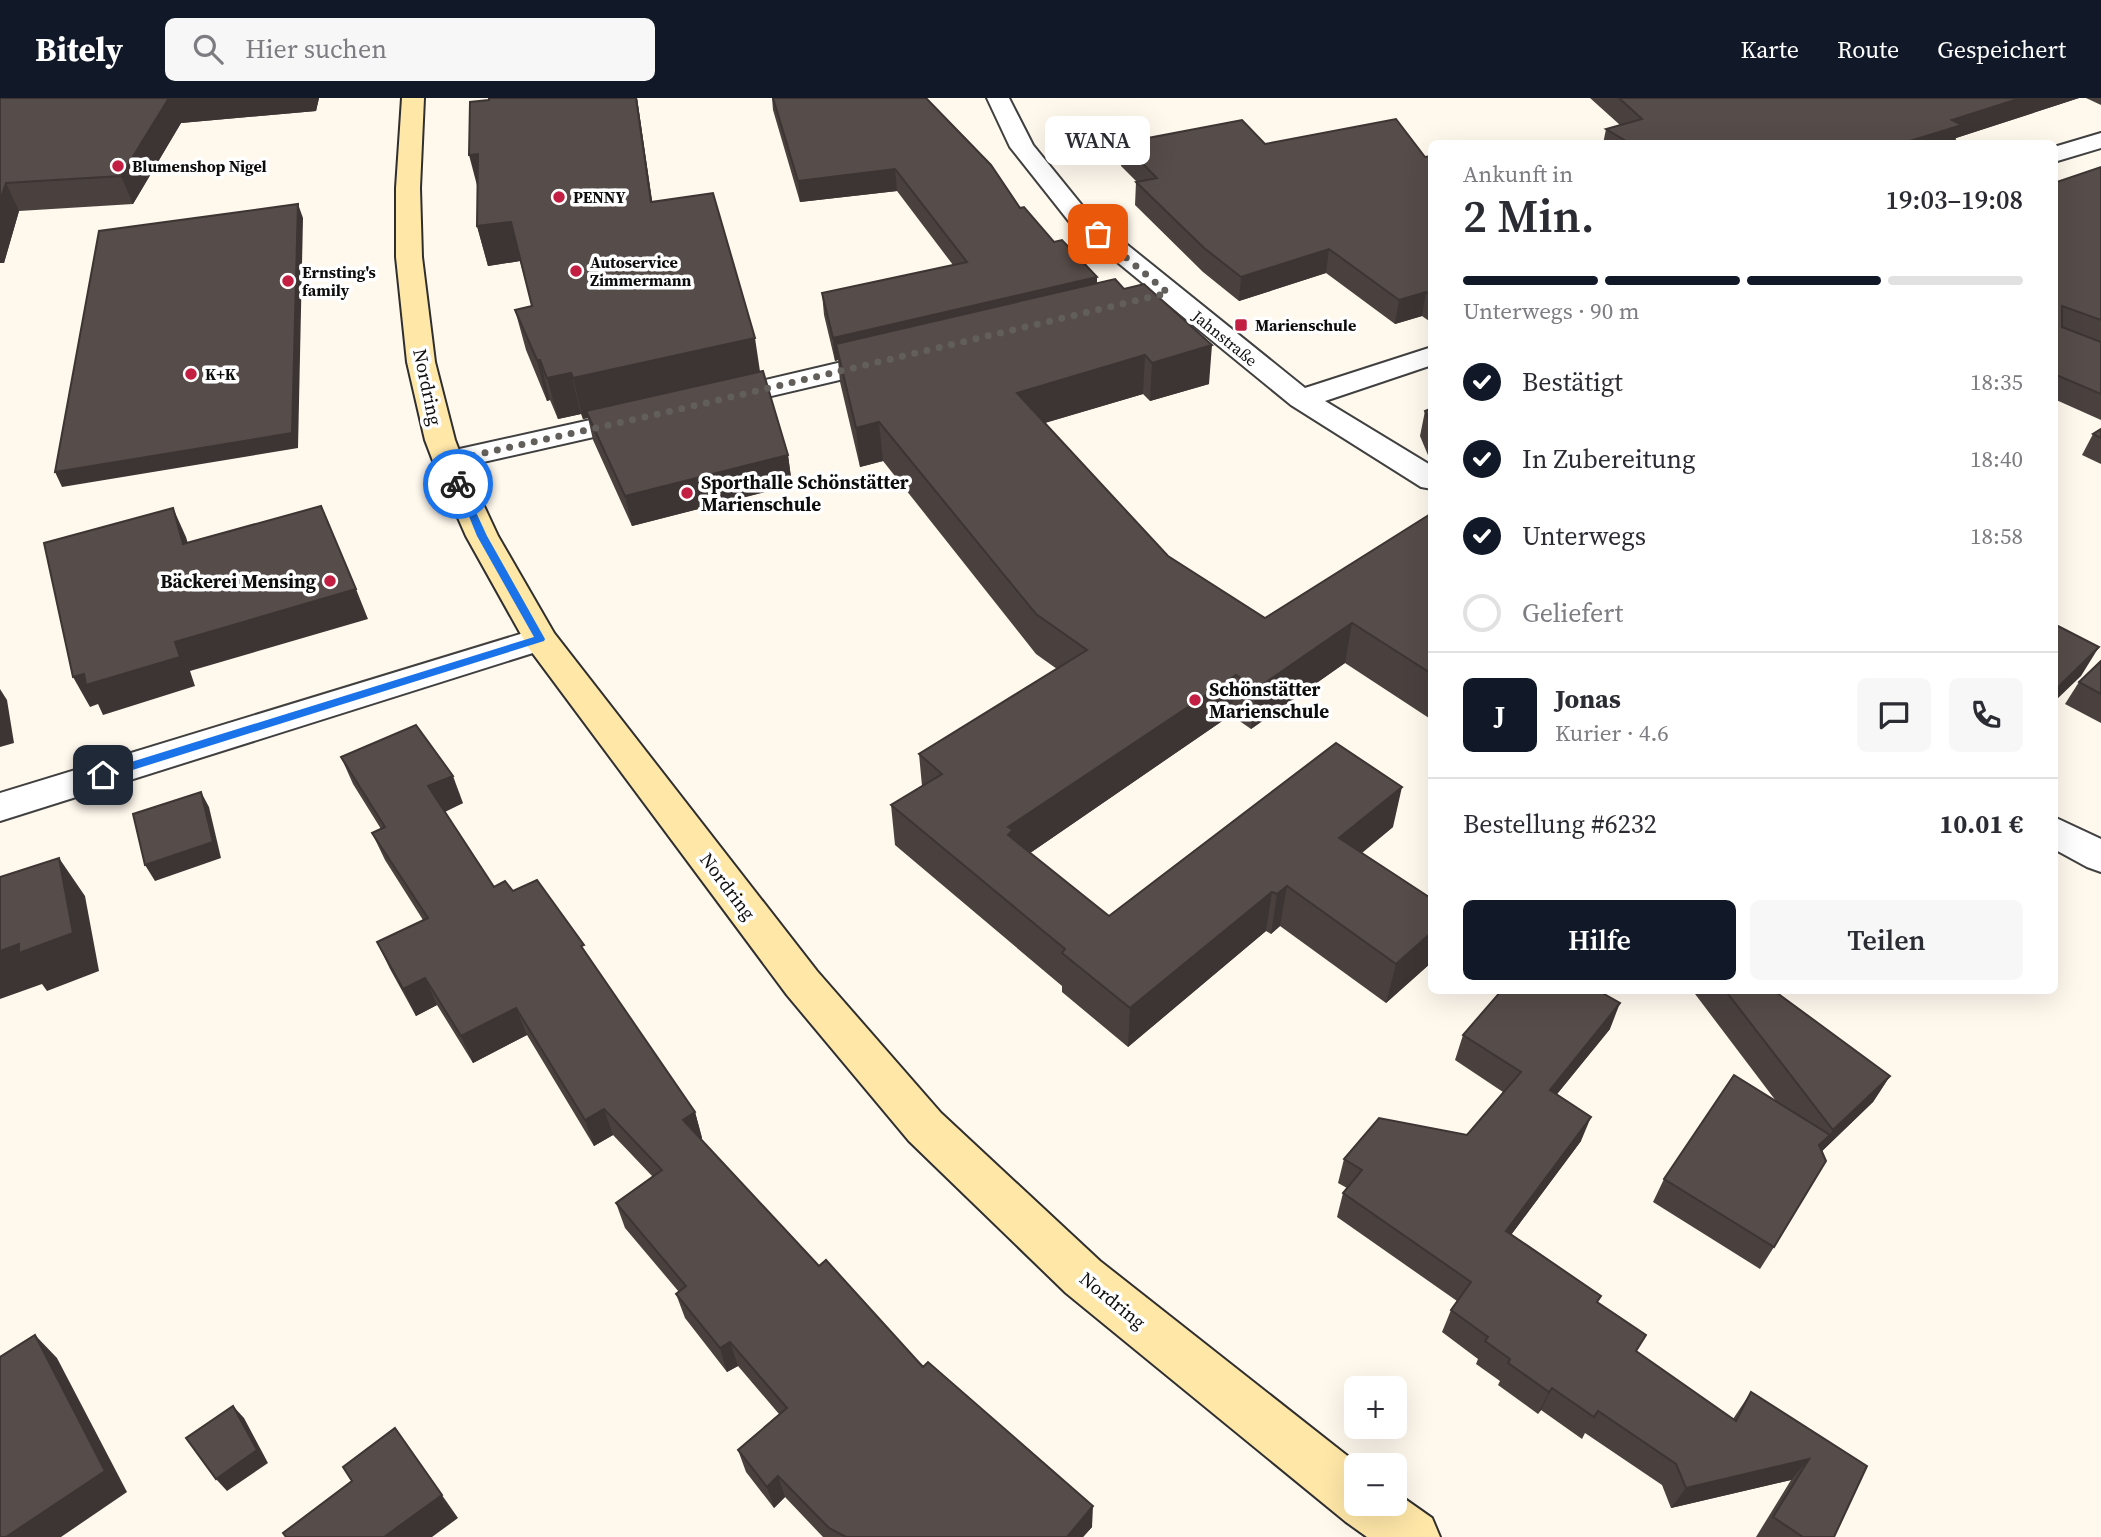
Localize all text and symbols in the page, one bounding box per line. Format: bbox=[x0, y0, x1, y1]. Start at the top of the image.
search box bbox=[165, 18, 655, 81]
text: Bitely bbox=[35, 27, 123, 72]
icon: search bbox=[189, 30, 227, 68]
text: Hier suchen bbox=[245, 31, 387, 67]
text: Karte bbox=[1740, 33, 1799, 66]
text: Route bbox=[1837, 33, 1899, 66]
text: Gespeichert bbox=[1937, 33, 2066, 66]
callout: WANA bbox=[1046, 115, 1150, 164]
text: WANA bbox=[1064, 124, 1131, 156]
place label: Blumenshop Nigel bbox=[132, 155, 267, 177]
marker: Blumenshop Nigel bbox=[110, 158, 126, 174]
text: Ankunft in bbox=[1463, 158, 1573, 190]
text: 19:03–19:08 bbox=[1886, 182, 2023, 218]
text: 2 Min. bbox=[1463, 184, 1595, 247]
place label: PENNY bbox=[573, 186, 625, 208]
marker: PENNY bbox=[551, 189, 567, 205]
pin bbox=[1068, 204, 1128, 264]
icon: bag bbox=[1079, 215, 1117, 253]
place label: Autoservice Zimmermann bbox=[590, 251, 692, 291]
place label: Ernsting's family bbox=[302, 261, 376, 301]
marker: Autoservice Zimmermann bbox=[568, 263, 584, 279]
marker: Ernsting's family bbox=[280, 273, 296, 289]
text: Unterwegs · 90 m bbox=[1463, 295, 1639, 327]
street label: Jahnstraße bbox=[1187, 304, 1262, 371]
place label: Marienschule bbox=[1255, 314, 1356, 336]
marker: Marienschule bbox=[1233, 317, 1249, 333]
street label: Nordring bbox=[407, 346, 449, 428]
place label: K+K bbox=[205, 363, 237, 385]
icon: check bbox=[1463, 363, 1501, 401]
text: Bestätigt bbox=[1522, 364, 1623, 400]
marker: K+K bbox=[183, 366, 199, 382]
text: 18:35 bbox=[1970, 366, 2023, 398]
icon: check bbox=[1463, 440, 1501, 478]
text: In Zubereitung bbox=[1522, 441, 1696, 477]
text: 18:40 bbox=[1970, 443, 2023, 475]
courier bbox=[423, 449, 493, 519]
icon: bike bbox=[439, 465, 477, 503]
place label: Sporthalle Schönstätter Marienschule bbox=[701, 469, 909, 517]
marker: Sporthalle Schönstätter Marienschule bbox=[679, 485, 695, 501]
icon: check bbox=[1463, 517, 1501, 555]
text: Unterwegs bbox=[1522, 518, 1646, 554]
text: 18:58 bbox=[1970, 520, 2023, 552]
place label: Bäckerei Mensing bbox=[160, 568, 317, 594]
marker: Bäckerei Mensing bbox=[322, 573, 338, 589]
text: Geliefert bbox=[1522, 595, 1623, 631]
place label: Schönstätter Marienschule bbox=[1209, 676, 1329, 724]
button: chat bbox=[1857, 678, 1931, 752]
button: phone bbox=[1949, 678, 2023, 752]
text: Jonas bbox=[1555, 681, 1621, 717]
marker: Schönstätter Marienschule bbox=[1187, 692, 1203, 708]
text: J bbox=[1495, 697, 1505, 733]
text: Kurier · 4.6 bbox=[1555, 717, 1669, 749]
pin bbox=[73, 745, 133, 805]
icon: home bbox=[84, 756, 122, 794]
text: Bestellung #6232 bbox=[1463, 806, 1657, 842]
text: 10.01 € bbox=[1939, 806, 2023, 842]
street label: Nordring bbox=[694, 847, 762, 925]
button: Hilfe bbox=[1463, 900, 1736, 980]
button: Teilen bbox=[1750, 900, 2023, 980]
street label: Nordring bbox=[1075, 1265, 1152, 1335]
map controls bbox=[1344, 1376, 1407, 1516]
button: + bbox=[1344, 1376, 1407, 1439]
button: − bbox=[1344, 1453, 1407, 1516]

